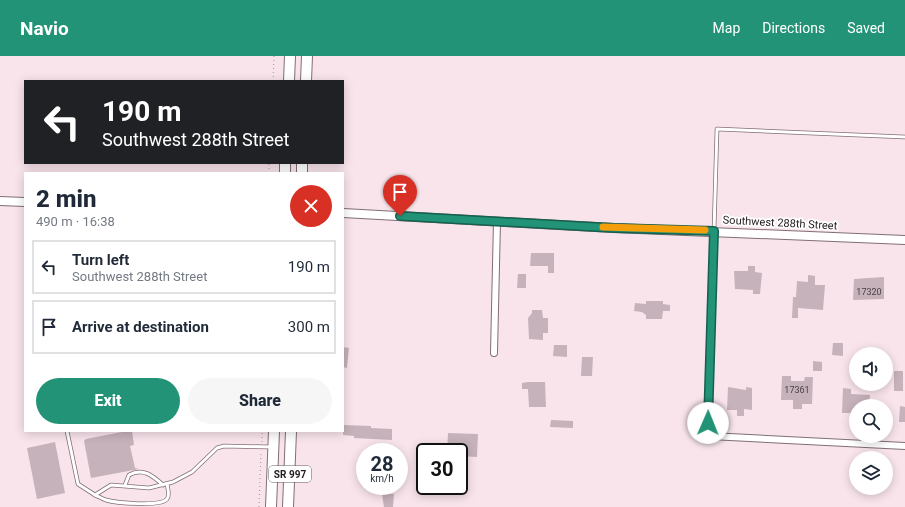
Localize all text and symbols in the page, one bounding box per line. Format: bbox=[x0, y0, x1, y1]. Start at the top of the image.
text: Navio bbox=[20, 17, 69, 40]
text: Map bbox=[713, 20, 740, 36]
text: Directions bbox=[762, 20, 825, 36]
text: Saved bbox=[847, 20, 885, 36]
text: 190 m bbox=[102, 95, 181, 128]
icon: left bbox=[36, 96, 88, 148]
text: Southwest 288th Street bbox=[102, 129, 290, 150]
pin bbox=[383, 175, 417, 216]
icon: arrive bbox=[389, 181, 411, 203]
text: 2 min bbox=[36, 185, 97, 213]
button: close bbox=[290, 185, 332, 227]
text: 490 m · 16:38 bbox=[36, 214, 115, 229]
street label: Southwest 288th Street bbox=[722, 214, 838, 233]
text: Turn left bbox=[72, 251, 129, 269]
icon: left bbox=[38, 256, 60, 278]
text: 190 m bbox=[288, 258, 330, 276]
text: Southwest 288th Street bbox=[72, 269, 207, 284]
house number: 17320 bbox=[856, 287, 882, 297]
icon: arrive bbox=[38, 316, 60, 338]
text: Arrive at destination bbox=[72, 318, 209, 336]
text: 300 m bbox=[288, 318, 330, 336]
map controls bbox=[849, 347, 893, 495]
button: sound bbox=[849, 347, 893, 391]
button: Exit bbox=[36, 378, 180, 424]
button: Share bbox=[188, 378, 332, 424]
house number: 17361 bbox=[784, 385, 810, 395]
button: search bbox=[849, 399, 893, 443]
position arrow bbox=[687, 402, 729, 444]
speed limit sign: 30 bbox=[416, 443, 468, 495]
button: layers bbox=[849, 451, 893, 495]
text: 28 bbox=[371, 452, 393, 476]
road number: SR 997 bbox=[269, 466, 311, 482]
text: km/h bbox=[370, 473, 394, 484]

